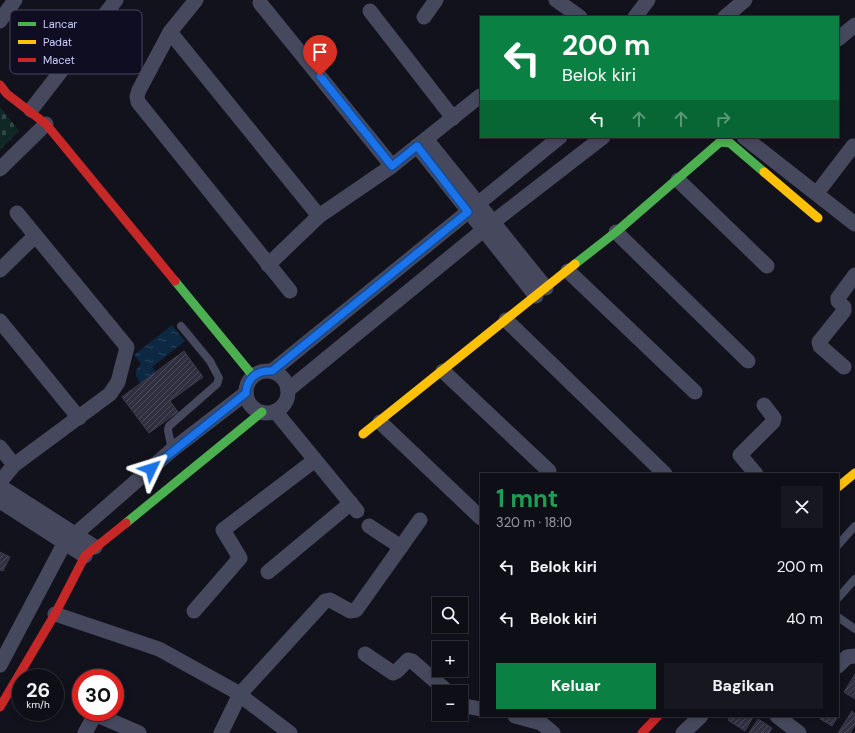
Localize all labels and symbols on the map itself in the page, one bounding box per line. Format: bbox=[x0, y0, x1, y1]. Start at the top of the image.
legend bbox=[10, 10, 142, 74]
text: Lancar bbox=[43, 17, 77, 31]
text: Padat bbox=[43, 35, 72, 49]
pin bbox=[303, 35, 337, 76]
text: Macet bbox=[43, 53, 75, 67]
position arrow bbox=[130, 448, 172, 490]
speed limit sign: 30 bbox=[72, 669, 124, 721]

